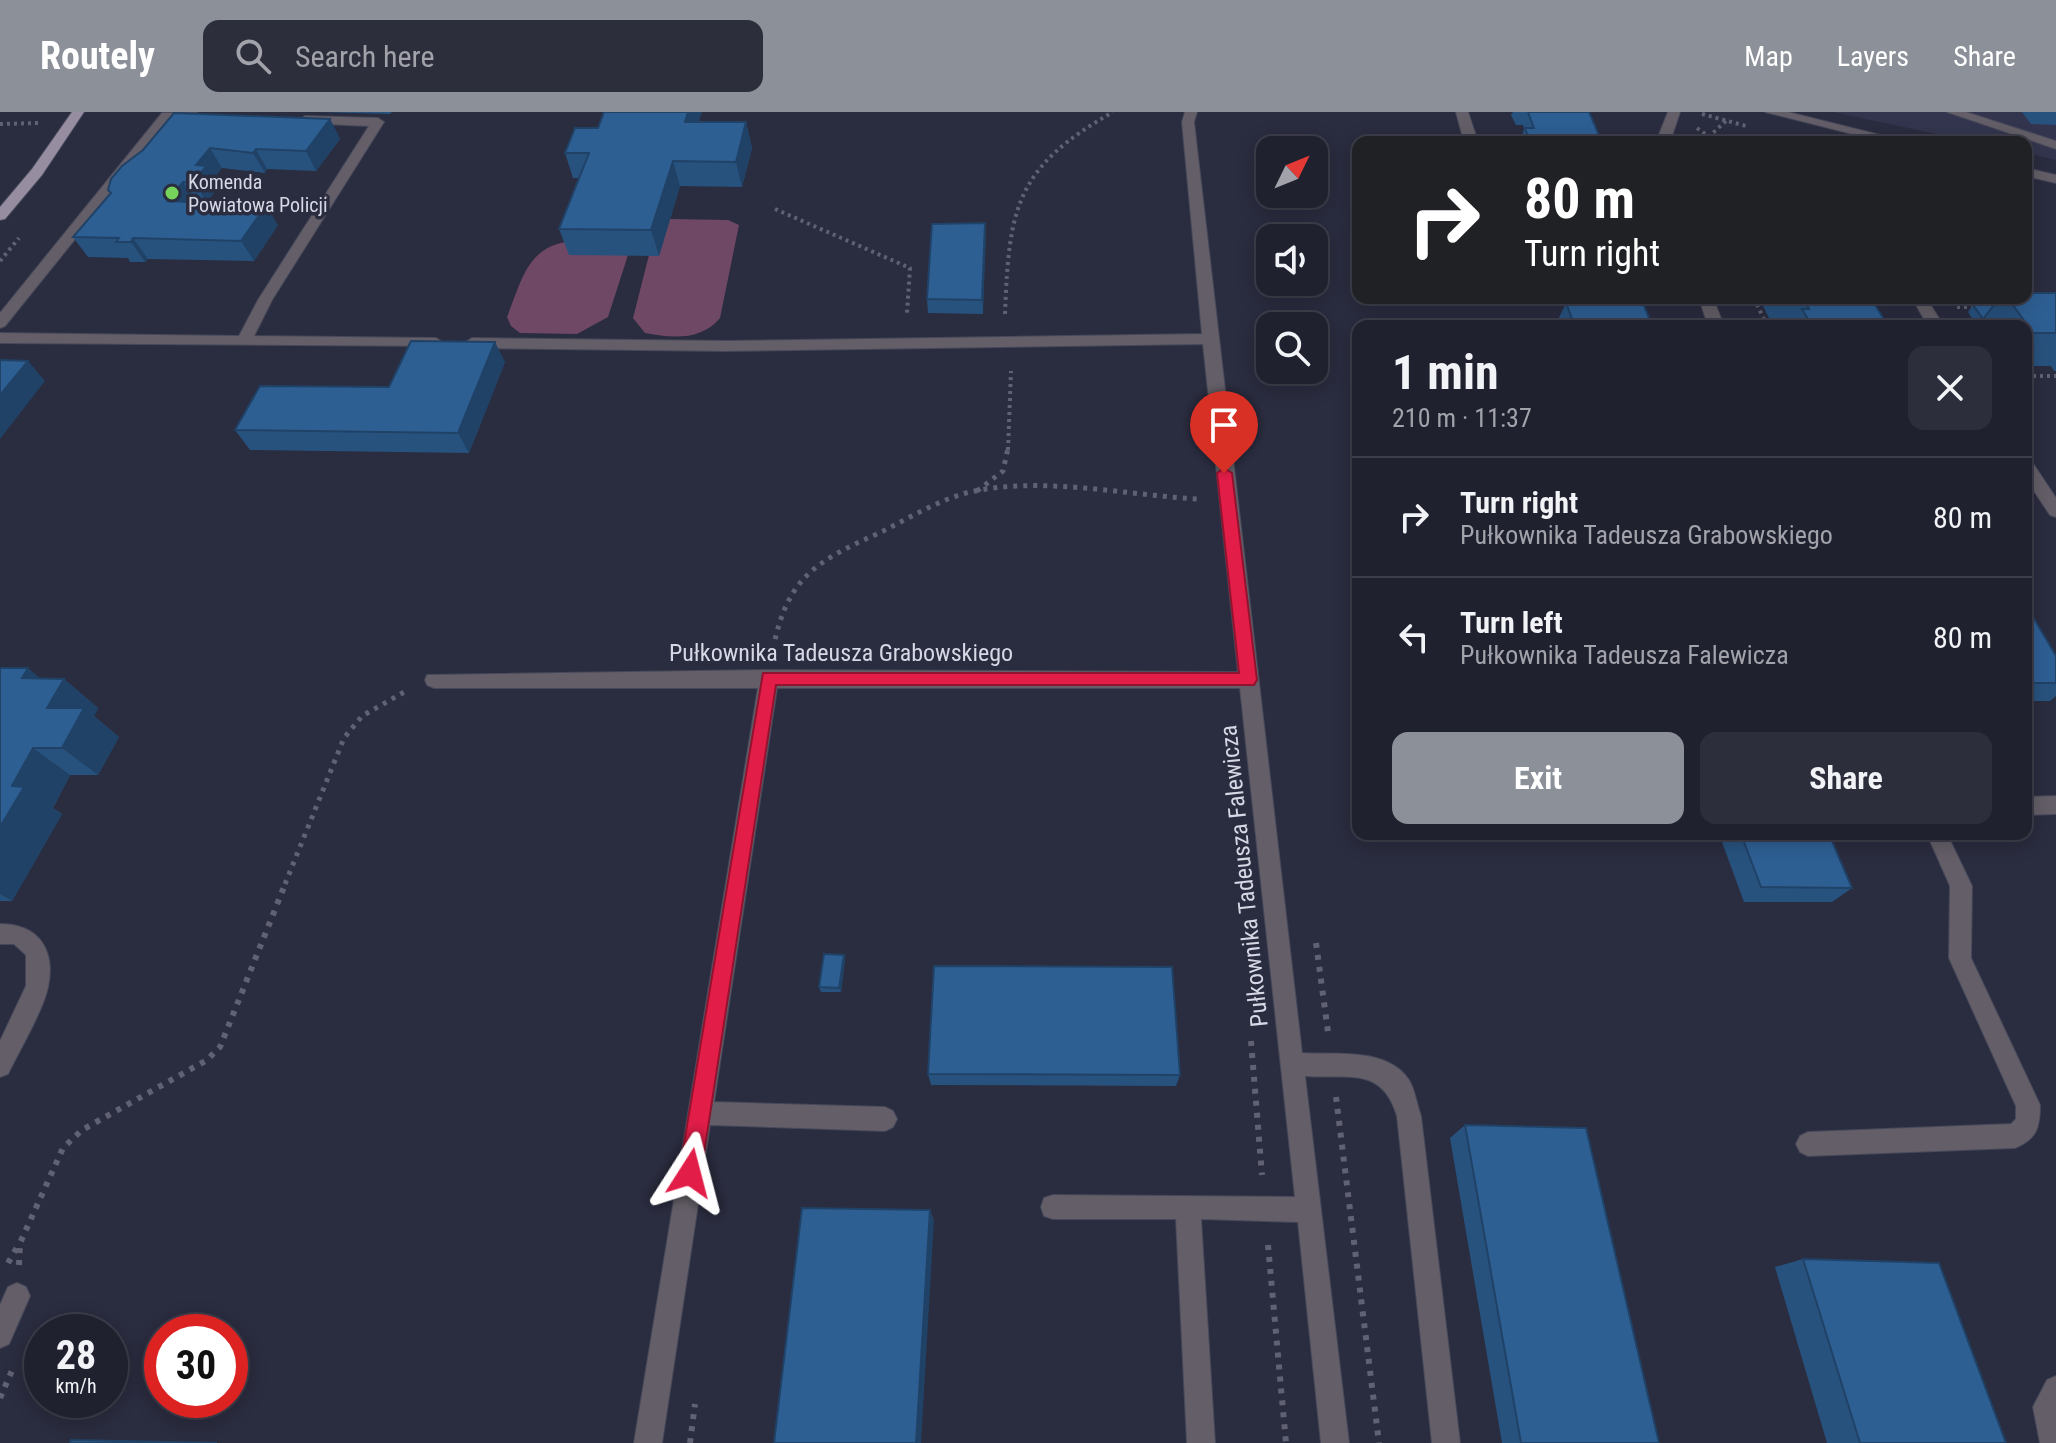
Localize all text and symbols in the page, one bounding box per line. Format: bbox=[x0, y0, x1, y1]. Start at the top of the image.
search box bbox=[203, 20, 763, 92]
text: Routely bbox=[40, 34, 155, 78]
icon: search bbox=[231, 34, 275, 78]
text: Search here bbox=[295, 39, 435, 74]
text: Map bbox=[1744, 40, 1793, 73]
text: Layers bbox=[1837, 40, 1909, 73]
text: Share bbox=[1953, 40, 2016, 73]
north arrow bbox=[1256, 136, 1328, 208]
map controls bbox=[1256, 136, 1328, 384]
text: 80 m bbox=[1524, 166, 1635, 232]
icon: right bbox=[1392, 168, 1496, 272]
place label: Komenda Powiatowa Policji bbox=[188, 170, 328, 217]
marker: Komenda Powiatowa Policji bbox=[163, 184, 181, 202]
button: sound bbox=[1256, 224, 1328, 296]
text: Turn right bbox=[1524, 233, 1660, 275]
button: search bbox=[1256, 312, 1328, 384]
text: 1 min bbox=[1392, 344, 1499, 401]
button: close bbox=[1908, 346, 1992, 430]
pin bbox=[1190, 391, 1258, 473]
icon: arrive bbox=[1202, 403, 1246, 447]
text: 210 m · 11:37 bbox=[1392, 403, 1532, 433]
text: Turn right bbox=[1460, 485, 1578, 520]
icon: right bbox=[1392, 495, 1436, 539]
text: 80 m bbox=[1933, 500, 1992, 535]
text: Pułkownika Tadeusza Grabowskiego bbox=[1460, 520, 1833, 550]
text: Turn left bbox=[1460, 605, 1563, 640]
icon: left bbox=[1392, 615, 1436, 659]
text: 80 m bbox=[1933, 620, 1992, 655]
street label: Pułkownika Tadeusza Grabowskiego bbox=[669, 639, 1013, 667]
text: Pułkownika Tadeusza Falewicza bbox=[1460, 640, 1789, 670]
street label: Pułkownika Tadeusza Falewicza bbox=[1214, 724, 1274, 1028]
button: Exit bbox=[1392, 732, 1684, 824]
button: Share bbox=[1700, 732, 1992, 824]
position arrow bbox=[648, 1131, 732, 1215]
speed limit sign: 30 bbox=[144, 1314, 248, 1418]
text: 28 bbox=[56, 1332, 96, 1379]
text: km/h bbox=[55, 1374, 97, 1398]

